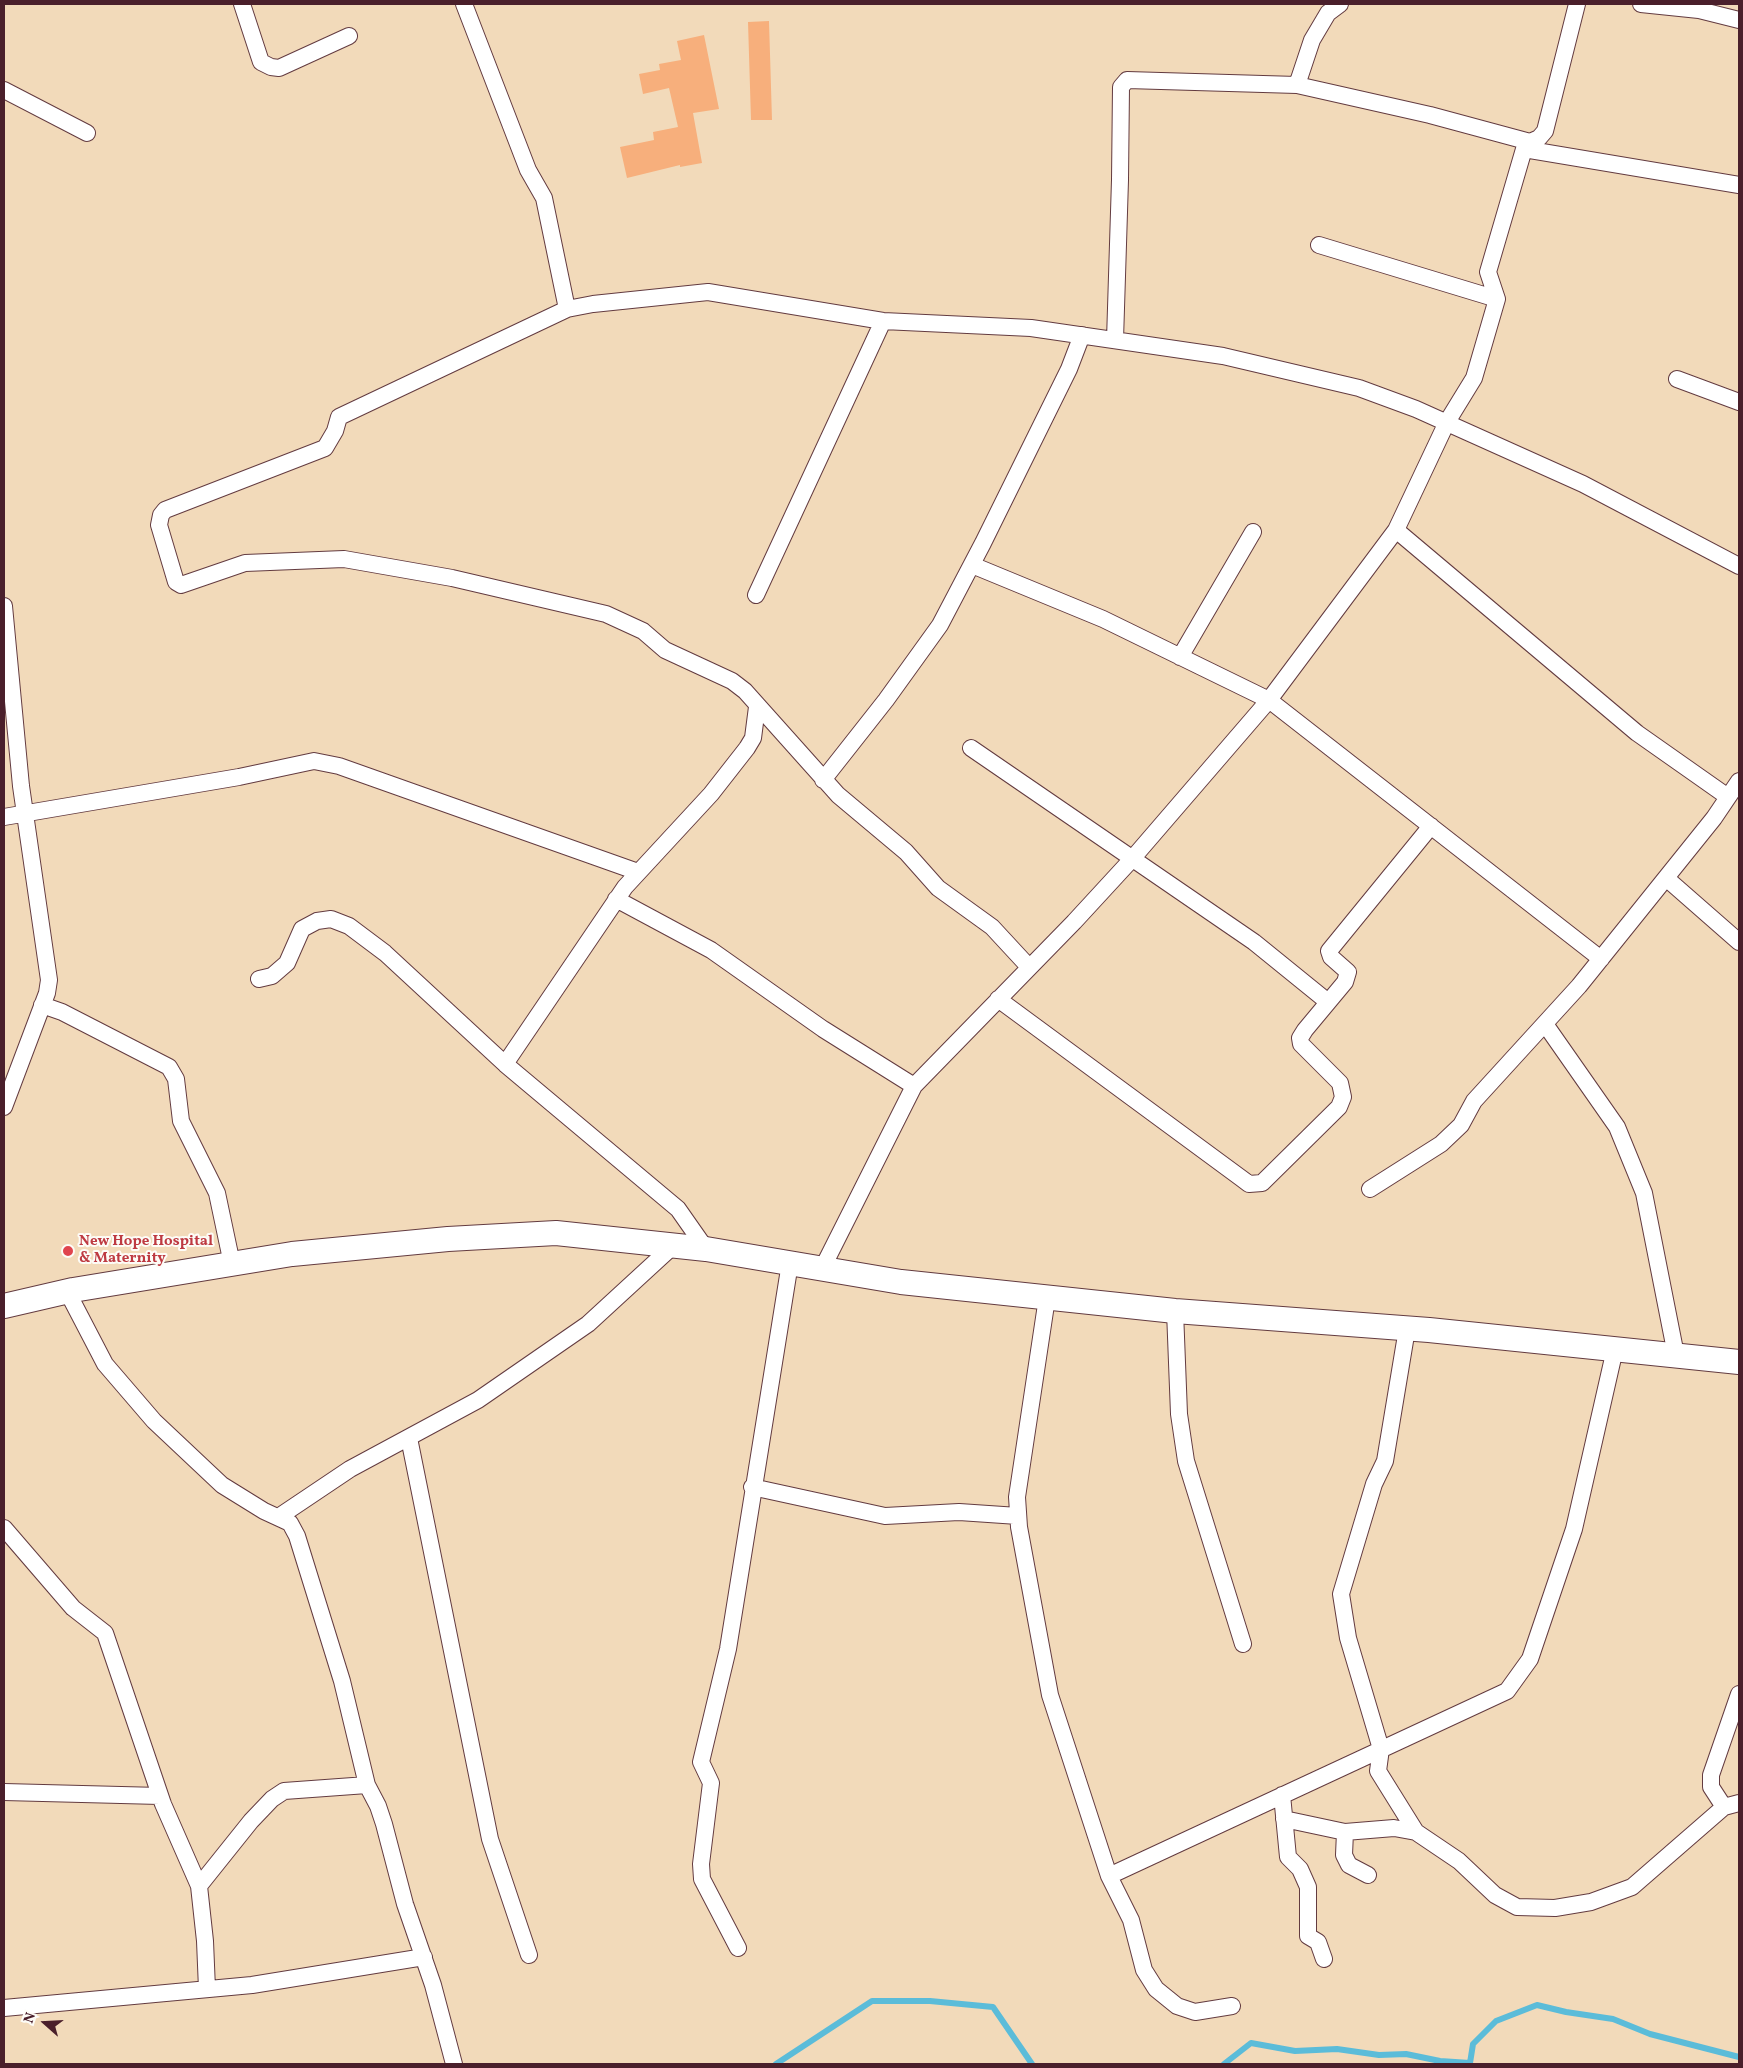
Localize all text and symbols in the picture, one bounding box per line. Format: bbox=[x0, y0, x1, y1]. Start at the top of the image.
place label: New Hope Hospital & Maternity bbox=[79, 1233, 213, 1268]
marker: New Hope Hospital & Maternity bbox=[61, 1244, 75, 1258]
north arrow bbox=[20, 1998, 70, 2048]
text: N bbox=[20, 2010, 41, 2026]

